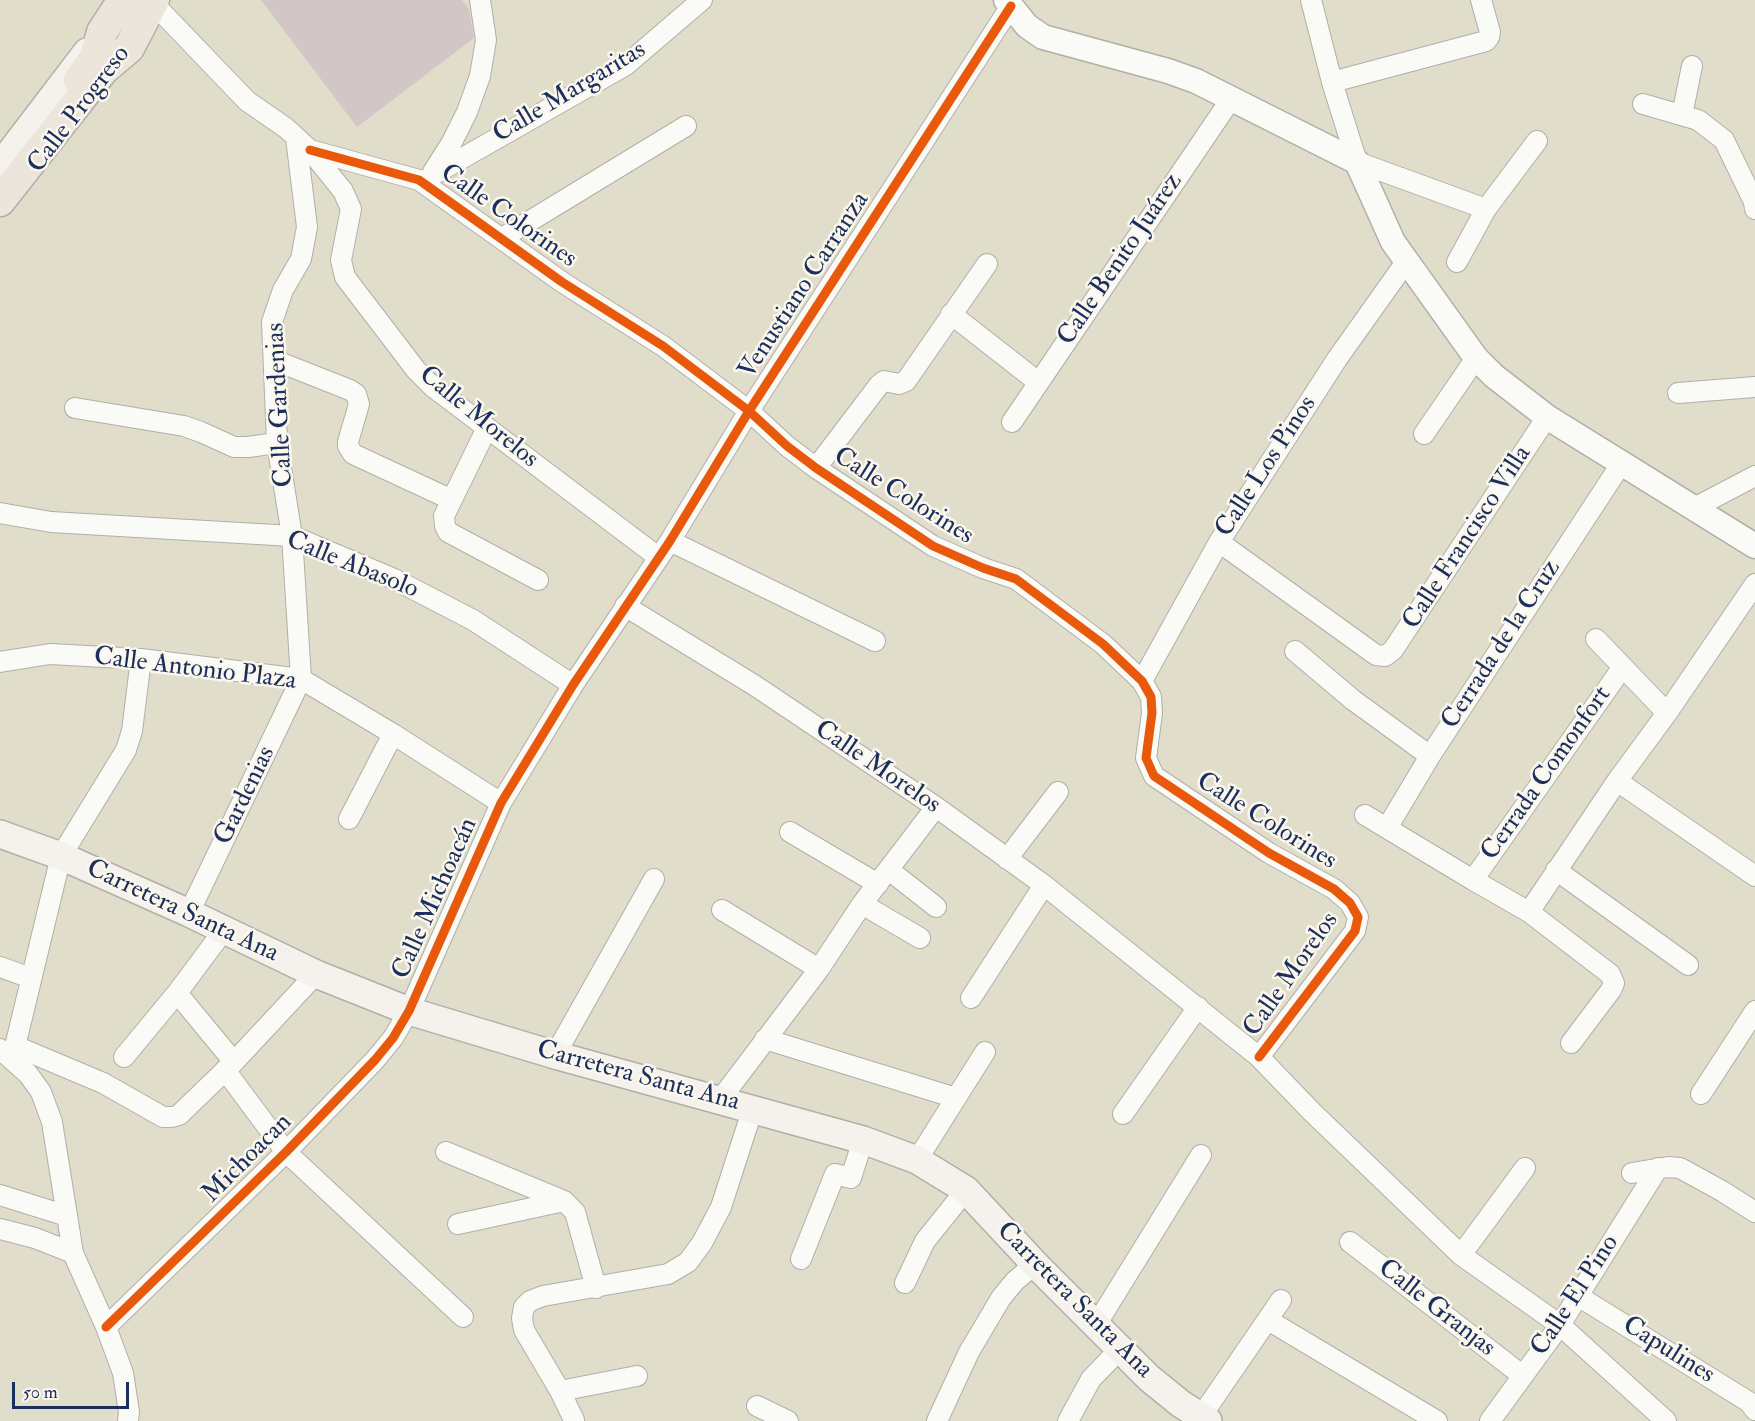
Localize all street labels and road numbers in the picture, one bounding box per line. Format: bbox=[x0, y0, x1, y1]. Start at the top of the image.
street label: Calle Margaritas bbox=[488, 35, 652, 151]
street label: Calle Progreso bbox=[22, 40, 138, 180]
street label: Calle Colorines bbox=[434, 158, 582, 276]
street label: Calle Benito Juárez bbox=[1052, 168, 1190, 352]
street label: Venustiano Carranza bbox=[733, 187, 877, 385]
street label: Calle Gardenias bbox=[261, 322, 301, 488]
street label: Calle Morelos bbox=[412, 360, 544, 476]
street label: Calle Los Pinos bbox=[1210, 391, 1324, 543]
street label: Calle Francisco Villa bbox=[1397, 440, 1539, 636]
street label: Calle Colorines bbox=[827, 442, 979, 552]
street label: Calle Abasolo bbox=[281, 525, 423, 607]
street label: Cerrada de la Cruz bbox=[1436, 555, 1568, 735]
street label: Calle Antonio Plaza bbox=[92, 642, 298, 698]
street label: Cerrada Comonfort bbox=[1475, 681, 1619, 867]
street label: Calle Morelos bbox=[808, 715, 946, 821]
street label: Gardenias bbox=[209, 742, 283, 850]
street label: Calle Colorines bbox=[1190, 767, 1342, 877]
street label: Calle Michoacán bbox=[387, 814, 485, 984]
street label: Carretera Santa Ana bbox=[81, 854, 283, 970]
street label: Calle Morelos bbox=[1238, 907, 1346, 1043]
street label: Carretera Santa Ana bbox=[533, 1035, 743, 1119]
street label: Michoacan bbox=[197, 1108, 299, 1210]
street label: Carretera Santa Ana bbox=[989, 1216, 1159, 1386]
street label: Calle El Pino bbox=[1525, 1230, 1627, 1362]
street label: Calle Granjas bbox=[1371, 1254, 1501, 1364]
street label: Capulines bbox=[1616, 1311, 1720, 1391]

